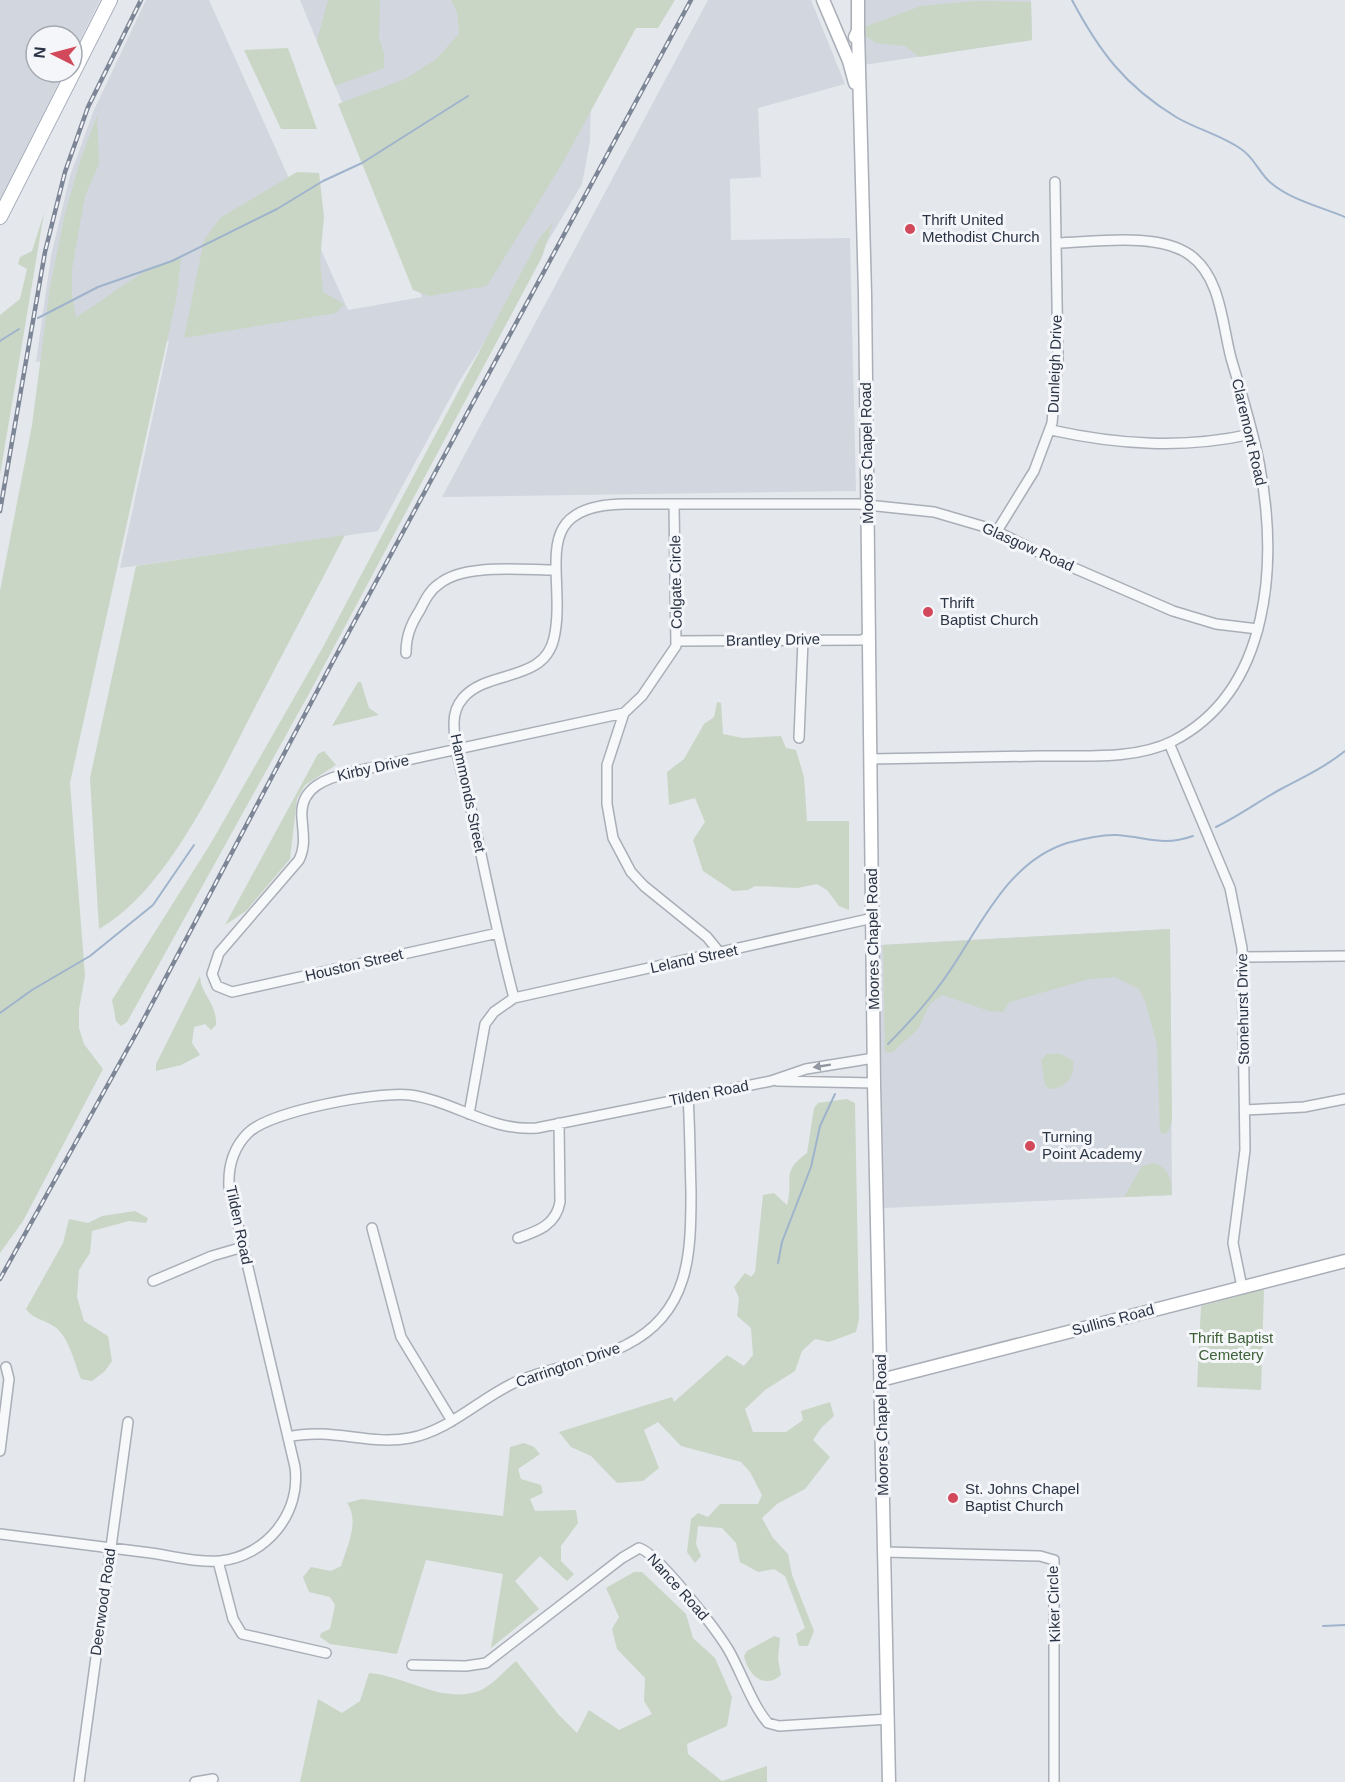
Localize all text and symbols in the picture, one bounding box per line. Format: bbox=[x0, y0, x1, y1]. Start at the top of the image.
north arrow bbox=[24, 24, 84, 84]
text: N bbox=[31, 46, 49, 59]
place label: Thrift United Methodist Church bbox=[922, 211, 1040, 245]
marker: Thrift United Methodist Church bbox=[903, 222, 917, 236]
street label: Dunleigh Drive bbox=[1044, 315, 1065, 413]
street label: Claremont Road bbox=[1229, 377, 1270, 487]
street label: Moores Chapel Road bbox=[857, 382, 876, 524]
street label: Glasgow Road bbox=[980, 519, 1077, 574]
street label: Colgate Circle bbox=[666, 535, 685, 629]
place label: Thrift Baptist Church bbox=[940, 594, 1038, 628]
marker: Thrift Baptist Church bbox=[921, 605, 935, 619]
street label: Brantley Drive bbox=[726, 630, 820, 649]
street label: Hammonds Street bbox=[448, 732, 490, 855]
street label: Kirby Drive bbox=[335, 751, 411, 784]
street label: Moores Chapel Road bbox=[863, 868, 882, 1010]
street label: Leland Street bbox=[648, 941, 740, 976]
street label: Houston Street bbox=[303, 945, 405, 984]
street label: Stonehurst Drive bbox=[1233, 953, 1252, 1065]
one-way arrow bbox=[812, 1062, 831, 1071]
street label: Tilden Road bbox=[668, 1077, 750, 1109]
place label: Turning Point Academy bbox=[1042, 1128, 1143, 1162]
marker: Turning Point Academy bbox=[1023, 1139, 1037, 1153]
street label: Tilden Road bbox=[223, 1184, 256, 1266]
street label: Sullins Road bbox=[1070, 1300, 1156, 1339]
park label: Thrift Baptist Cemetery bbox=[1189, 1329, 1274, 1363]
street label: Carrington Drive bbox=[513, 1339, 622, 1390]
street label: Moores Chapel Road bbox=[872, 1354, 891, 1496]
place label: St. Johns Chapel Baptist Church bbox=[965, 1480, 1079, 1514]
marker: St. Johns Chapel Baptist Church bbox=[946, 1491, 960, 1505]
street label: Deerwood Road bbox=[87, 1547, 118, 1657]
street label: Nance Road bbox=[644, 1550, 713, 1623]
street label: Kiker Circle bbox=[1044, 1565, 1063, 1643]

